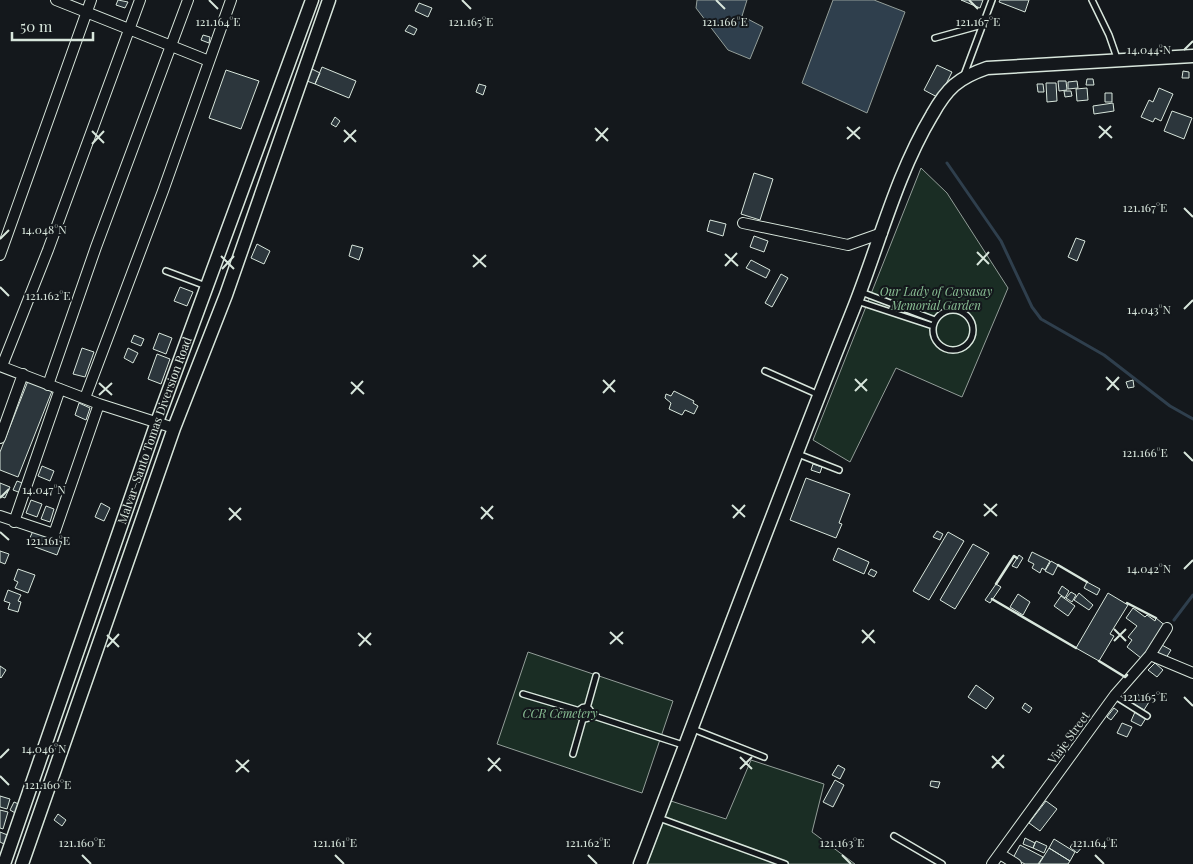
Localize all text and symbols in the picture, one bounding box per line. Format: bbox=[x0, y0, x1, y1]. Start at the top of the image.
scale bar bbox=[12, 10, 94, 42]
text: 121.164°E bbox=[195, 13, 241, 29]
text: 121.165°E bbox=[449, 13, 493, 29]
text: 121.166°E bbox=[702, 13, 748, 29]
text: 121.167°E bbox=[956, 13, 1000, 29]
text: 50 m bbox=[20, 16, 53, 36]
text: 14.044°N bbox=[1127, 41, 1172, 57]
text: 121.167°E bbox=[1123, 199, 1167, 215]
text: 14.048°N bbox=[21, 221, 67, 237]
park label: Our Lady of Caysasay Memorial Garden bbox=[880, 283, 993, 313]
text: 121.162°E bbox=[25, 287, 71, 303]
text: 14.043°N bbox=[1127, 301, 1171, 317]
street label: Malvar–Santo Tomas Diversion Road bbox=[113, 334, 195, 526]
text: 121.166°E bbox=[1122, 444, 1168, 460]
text: 14.047°N bbox=[22, 481, 66, 497]
text: 121.161°E bbox=[26, 532, 70, 548]
text: 14.042°N bbox=[1127, 560, 1172, 576]
text: 121.165°E bbox=[1123, 688, 1167, 704]
park label: CCR Cemetery bbox=[522, 705, 598, 721]
street label: Viaje Street bbox=[1043, 707, 1093, 768]
text: 14.046°N bbox=[21, 740, 67, 756]
text: 121.160°E bbox=[25, 776, 71, 792]
text: 121.160°E bbox=[59, 834, 105, 850]
text: 121.161°E bbox=[313, 834, 357, 850]
text: 121.162°E bbox=[565, 834, 611, 850]
text: 121.163°E bbox=[820, 834, 864, 850]
text: 121.164°E bbox=[1072, 834, 1118, 850]

